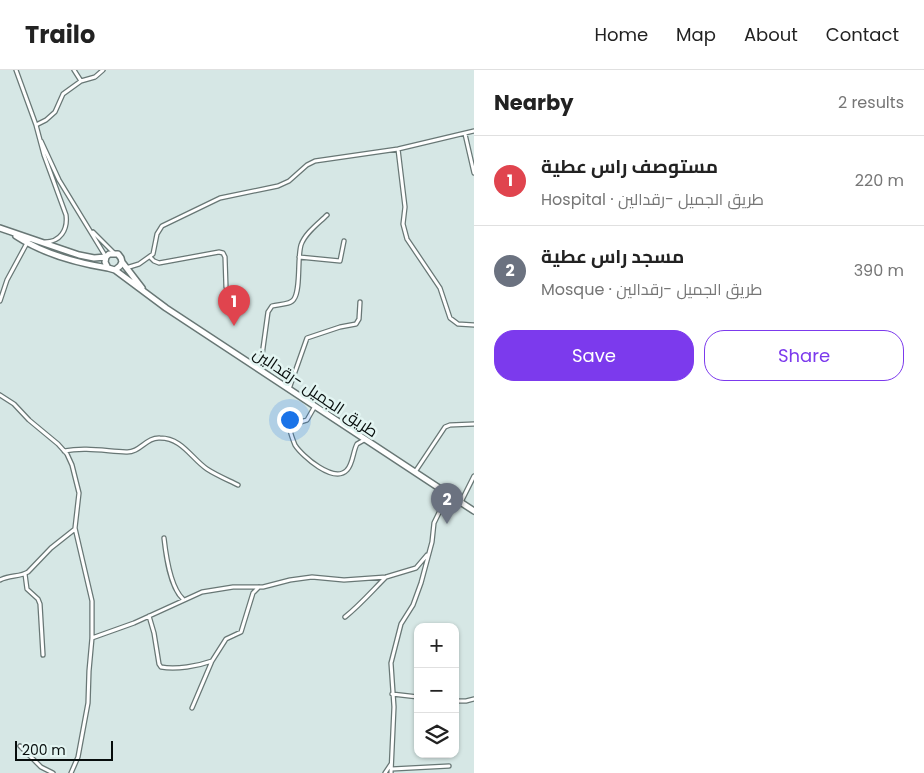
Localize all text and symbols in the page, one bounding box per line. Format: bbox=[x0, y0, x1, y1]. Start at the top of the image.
text: Trailo bbox=[25, 18, 95, 51]
text: Home bbox=[594, 22, 648, 47]
text: Map bbox=[676, 22, 716, 47]
text: About bbox=[744, 22, 798, 47]
text: Contact bbox=[826, 22, 899, 47]
text: Nearby bbox=[494, 88, 574, 117]
text: 2 results bbox=[838, 91, 904, 114]
text: مستوصف راس عطية bbox=[541, 153, 718, 180]
text: 1 bbox=[507, 169, 513, 192]
text: 220 m bbox=[855, 169, 904, 192]
text: Hospital · طريق الجميل -رقدالين bbox=[541, 188, 764, 211]
text: مسجد راس عطية bbox=[541, 243, 684, 270]
text: 2 bbox=[505, 259, 515, 282]
text: 390 m bbox=[854, 259, 904, 282]
text: Mosque · طريق الجميل -رقدالين bbox=[541, 278, 762, 301]
pin: 1 bbox=[218, 285, 250, 326]
button: Save bbox=[494, 330, 694, 381]
button: Share bbox=[704, 330, 904, 381]
street label: طريق الجميل -رقدالين bbox=[249, 342, 383, 443]
your location bbox=[277, 407, 303, 433]
pin: 2 bbox=[431, 483, 463, 524]
map controls bbox=[414, 623, 459, 758]
button: + bbox=[414, 623, 459, 668]
button: − bbox=[414, 668, 459, 713]
button: layers bbox=[414, 713, 459, 758]
scale bar bbox=[15, 738, 112, 761]
text: 200 m bbox=[22, 740, 66, 760]

